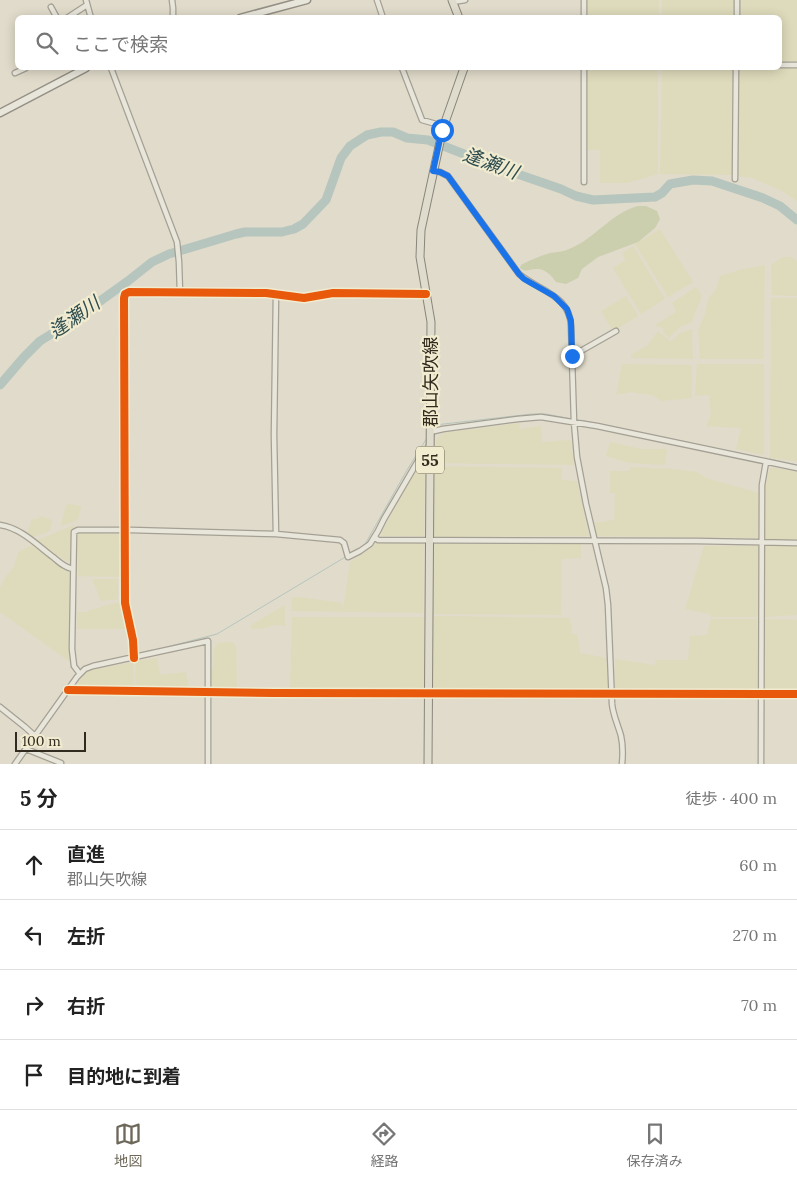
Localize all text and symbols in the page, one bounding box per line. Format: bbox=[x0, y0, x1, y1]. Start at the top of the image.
search box bbox=[15, 15, 782, 70]
icon: search bbox=[33, 29, 61, 57]
text: ここで検索 bbox=[73, 32, 168, 56]
route start bbox=[431, 119, 454, 142]
water label: 逢瀬川 bbox=[460, 142, 524, 185]
water label: 逢瀬川 bbox=[44, 290, 106, 343]
street label: 郡山矢吹線 bbox=[419, 337, 442, 427]
route end bbox=[561, 345, 584, 368]
road number: 55 bbox=[416, 446, 444, 474]
scale bar bbox=[15, 729, 86, 752]
text: 100 m bbox=[22, 732, 61, 750]
text: 5 分 bbox=[20, 785, 58, 812]
text: 徒歩 · 400 m bbox=[686, 788, 777, 808]
text: 直進 bbox=[67, 842, 105, 866]
icon: ahead bbox=[20, 851, 48, 879]
text: 60 m bbox=[739, 855, 777, 875]
text: 郡山矢吹線 bbox=[67, 869, 147, 889]
icon: left bbox=[20, 921, 48, 949]
text: 左折 bbox=[67, 924, 105, 948]
text: 270 m bbox=[733, 925, 777, 945]
icon: right bbox=[20, 991, 48, 1019]
text: 右折 bbox=[67, 994, 105, 1018]
text: 70 m bbox=[741, 995, 777, 1015]
icon: arrive bbox=[20, 1061, 48, 1089]
text: 目的地に到着 bbox=[67, 1064, 181, 1088]
tab: 地図 bbox=[114, 1120, 142, 1170]
tab: 経路 bbox=[370, 1120, 398, 1170]
tab: 保存済み bbox=[627, 1120, 683, 1170]

